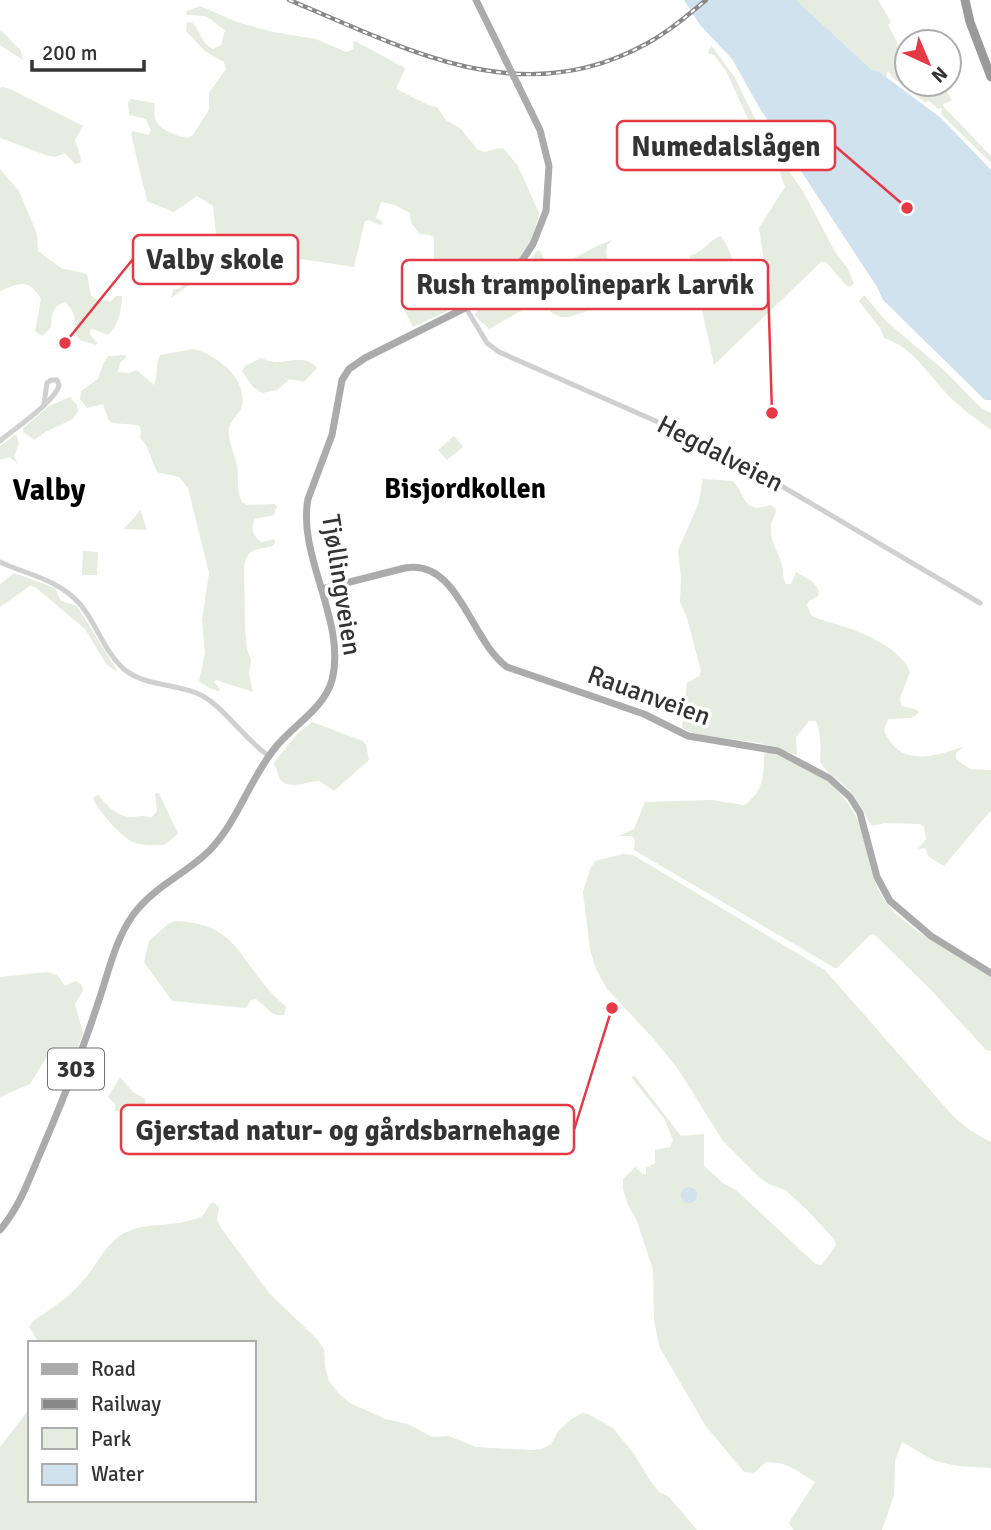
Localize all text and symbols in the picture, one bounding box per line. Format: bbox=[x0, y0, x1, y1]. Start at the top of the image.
scale bar bbox=[32, 28, 144, 72]
north arrow bbox=[893, 28, 963, 98]
text: 200 m bbox=[42, 40, 97, 66]
text: N bbox=[926, 61, 952, 88]
callout: Numedalslågen bbox=[617, 121, 835, 170]
text: Numedalslågen bbox=[631, 130, 821, 164]
callout: Valby skole bbox=[133, 235, 298, 284]
text: Valby skole bbox=[146, 243, 284, 277]
callout: Rush trampolinepark Larvik bbox=[402, 260, 768, 309]
text: Rush trampolinepark Larvik bbox=[416, 268, 754, 302]
street label: Hegdalveien bbox=[652, 409, 788, 499]
district label: Valby bbox=[13, 472, 86, 509]
district label: Bisjordkollen bbox=[384, 472, 546, 506]
street label: Tjøllingveien bbox=[314, 512, 368, 658]
street label: Rauanveien bbox=[583, 659, 715, 733]
road number: 303 bbox=[48, 1049, 104, 1090]
callout: Gjerstad natur- og gårdsbarnehage bbox=[121, 1105, 574, 1154]
text: Gjerstad natur- og gårdsbarnehage bbox=[136, 1114, 560, 1148]
legend bbox=[28, 1341, 256, 1502]
text: Road bbox=[91, 1356, 136, 1382]
text: Railway bbox=[91, 1391, 161, 1417]
text: Park bbox=[91, 1426, 132, 1452]
text: Water bbox=[91, 1461, 144, 1487]

